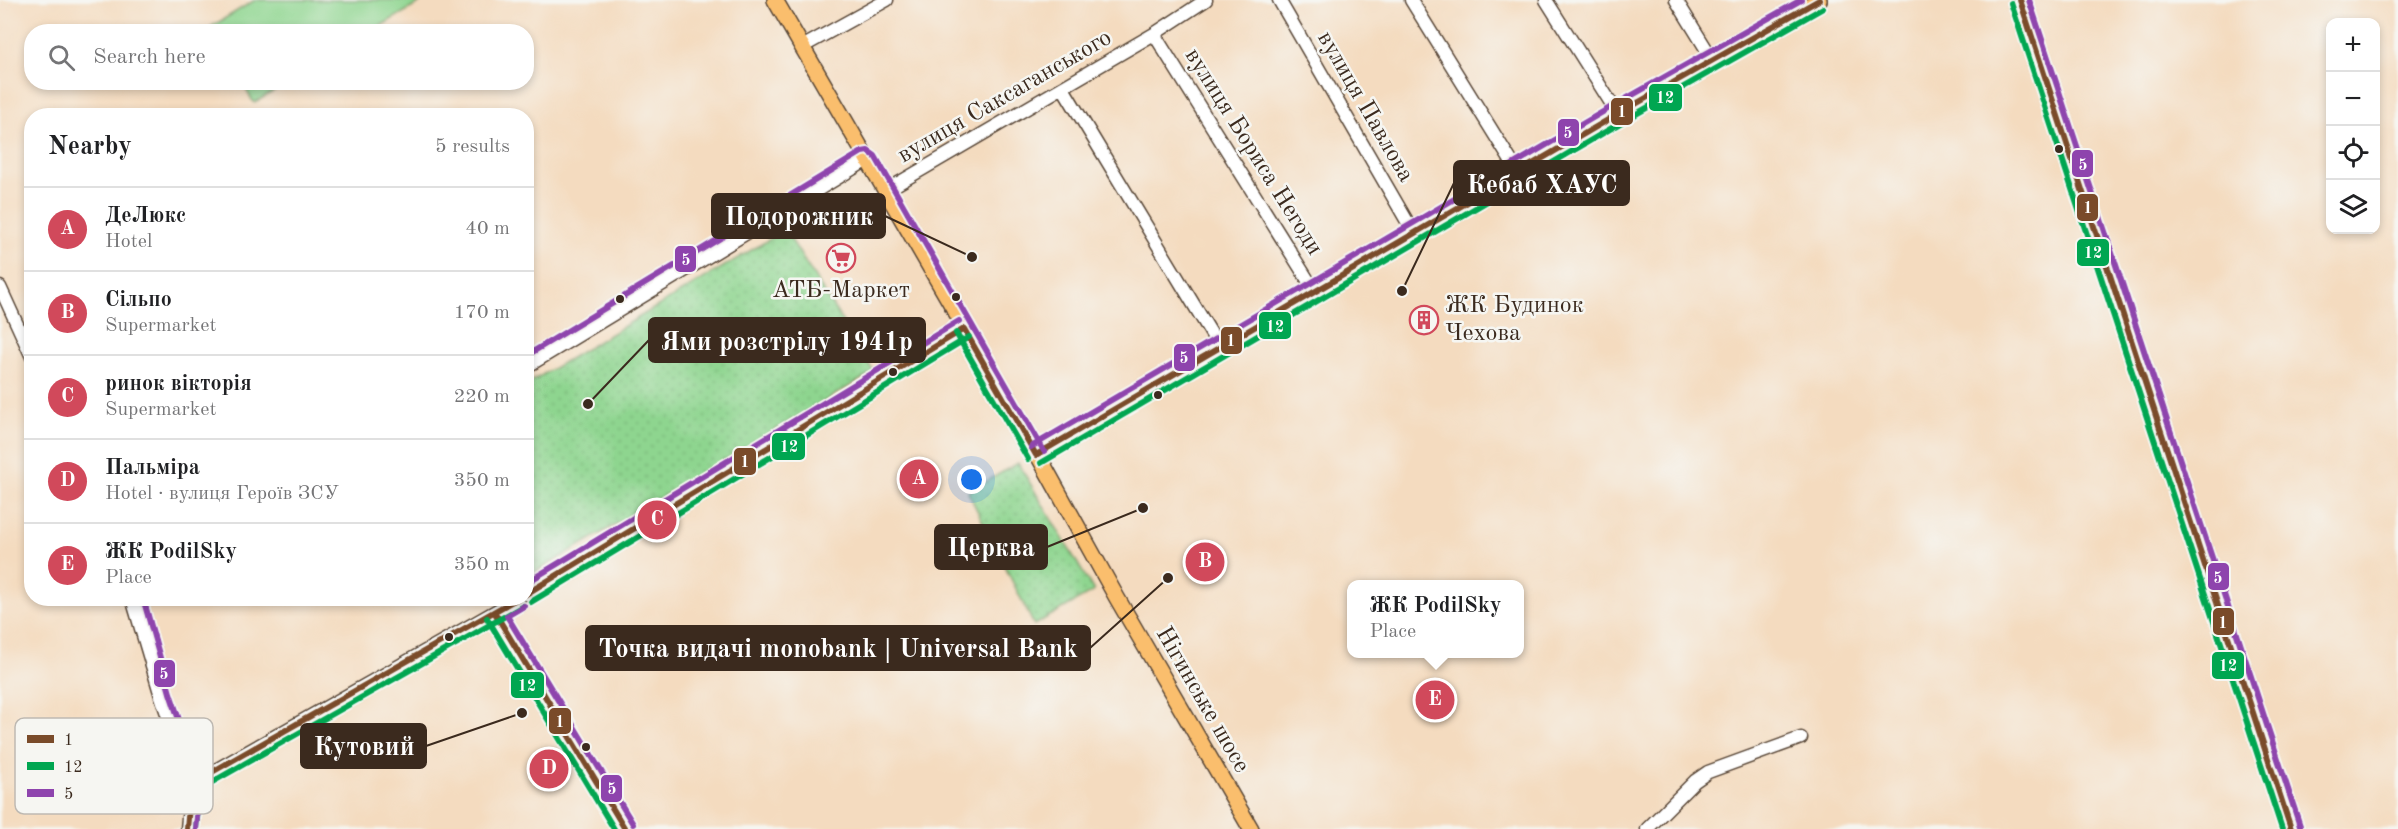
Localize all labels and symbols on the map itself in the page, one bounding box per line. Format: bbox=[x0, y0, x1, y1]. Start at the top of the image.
street label: вулиця Саксаганського bbox=[894, 26, 1116, 168]
street label: вулиця Павлова bbox=[1312, 27, 1418, 187]
street label: вулиця Бориса Негоди bbox=[1180, 44, 1326, 260]
line badge: 12 bbox=[1648, 83, 1683, 112]
text: 12 bbox=[1656, 91, 1674, 107]
line badge: 1 bbox=[1610, 97, 1634, 126]
text: 1 bbox=[1617, 105, 1627, 121]
line badge: 5 bbox=[1557, 118, 1580, 147]
text: 5 bbox=[1563, 126, 1573, 142]
unlabelled marker bbox=[2053, 143, 2065, 155]
line badge: 5 bbox=[2071, 149, 2094, 178]
text: 5 bbox=[2078, 158, 2088, 174]
callout: Кебаб ХАУС bbox=[1454, 161, 1629, 205]
text: Кебаб ХАУС bbox=[1467, 173, 1617, 199]
line badge: 1 bbox=[2076, 193, 2099, 222]
callout: Подорожник bbox=[712, 194, 885, 238]
text: 1 bbox=[2083, 201, 2093, 217]
text: Подорожник bbox=[725, 205, 874, 231]
line badge: 12 bbox=[2076, 238, 2110, 267]
supermarket icon: АТБ-Маркет bbox=[825, 242, 857, 274]
line badge: 5 bbox=[674, 245, 697, 273]
text: 12 bbox=[2084, 246, 2102, 262]
text: 5 bbox=[681, 253, 691, 269]
place label: АТБ-Маркет bbox=[772, 279, 910, 303]
unlabelled marker bbox=[950, 291, 962, 303]
unlabelled marker bbox=[614, 293, 626, 305]
place label: ЖК Будинок Чехова bbox=[1445, 294, 1584, 346]
building icon: ЖК Будинок Чехова bbox=[1408, 304, 1440, 336]
line badge: 12 bbox=[1258, 311, 1292, 340]
callout: Ями розстрілу 1941р bbox=[649, 318, 925, 362]
text: 12 bbox=[1266, 320, 1284, 336]
line badge: 1 bbox=[1220, 326, 1243, 355]
text: Ями розстрілу 1941р bbox=[661, 330, 913, 356]
text: 1 bbox=[1226, 334, 1236, 350]
line badge: 5 bbox=[1173, 343, 1196, 372]
text: 5 bbox=[1179, 351, 1189, 367]
unlabelled marker bbox=[887, 366, 899, 378]
unlabelled marker bbox=[1152, 389, 1164, 401]
line badge: 12 bbox=[771, 432, 806, 461]
text: 12 bbox=[780, 440, 798, 456]
line badge: 1 bbox=[733, 447, 757, 476]
text: 1 bbox=[740, 455, 750, 471]
pin: A bbox=[900, 456, 938, 502]
your location bbox=[957, 465, 986, 494]
pin: C bbox=[638, 498, 676, 542]
callout: Церква bbox=[935, 525, 1047, 569]
text: Церква bbox=[947, 536, 1035, 562]
pin: B bbox=[1186, 540, 1224, 584]
line badge: 5 bbox=[2207, 562, 2230, 591]
text: 5 bbox=[2213, 571, 2223, 587]
line badge: 1 bbox=[2212, 607, 2235, 636]
text: 1 bbox=[2218, 616, 2228, 632]
street label: Нігинське шосе bbox=[1151, 623, 1253, 777]
callout: Точка видачі monobank | Universal Bank bbox=[586, 626, 1090, 670]
unlabelled marker bbox=[443, 631, 455, 643]
text: Точка видачі monobank | Universal Bank bbox=[598, 637, 1078, 663]
line badge: 12 bbox=[2211, 651, 2245, 680]
line badge: 5 bbox=[153, 659, 176, 688]
text: 12 bbox=[2219, 659, 2237, 675]
text: 5 bbox=[159, 667, 169, 683]
line badge: 12 bbox=[510, 671, 545, 699]
pin: E bbox=[1416, 678, 1454, 722]
text: 12 bbox=[518, 679, 536, 695]
line badge: 1 bbox=[548, 707, 572, 735]
text: 1 bbox=[555, 715, 565, 731]
legend bbox=[15, 718, 213, 814]
callout: Кутовий bbox=[301, 724, 426, 768]
text: 1 bbox=[64, 733, 73, 749]
text: Кутовий bbox=[313, 735, 415, 761]
unlabelled marker bbox=[580, 741, 592, 753]
pin: D bbox=[530, 746, 568, 792]
text: 12 bbox=[64, 760, 83, 776]
line badge: 5 bbox=[600, 774, 623, 803]
text: 5 bbox=[607, 782, 617, 798]
text: 5 bbox=[64, 787, 73, 803]

